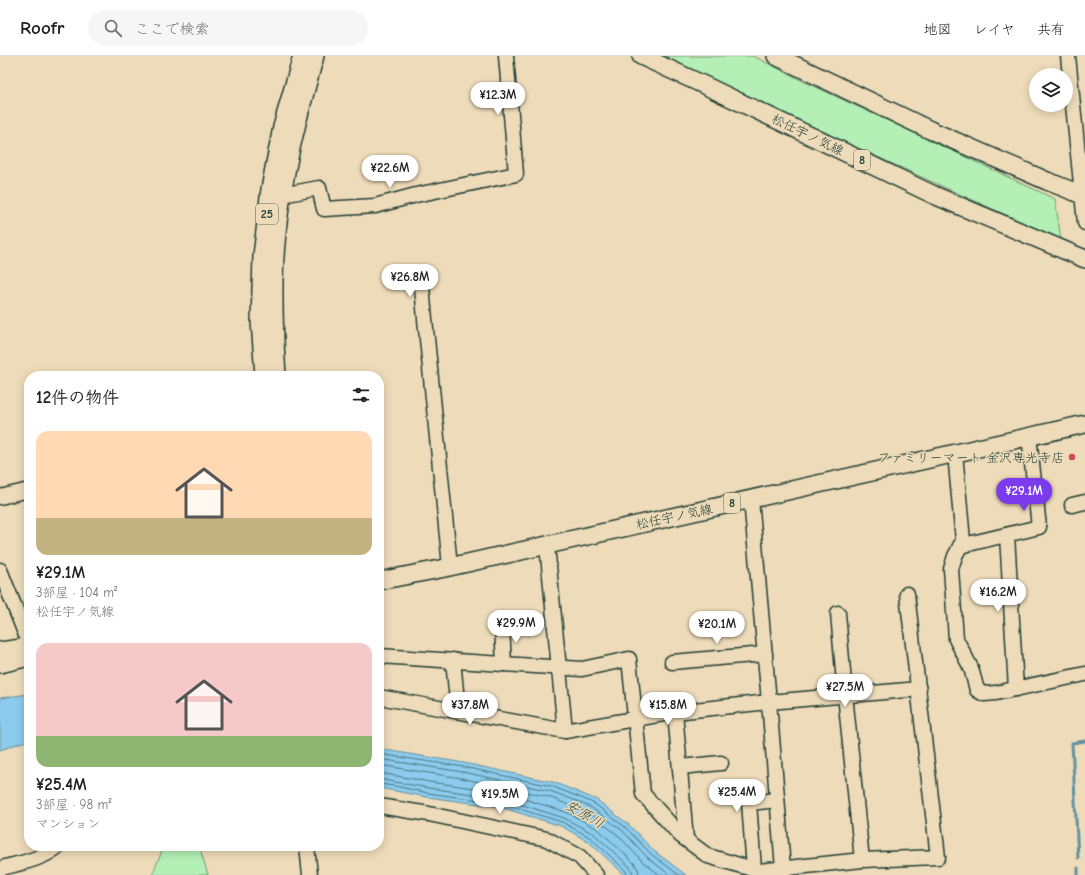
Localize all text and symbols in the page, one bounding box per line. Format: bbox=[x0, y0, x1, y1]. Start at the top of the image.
search box bbox=[88, 10, 368, 46]
text: Roofr bbox=[20, 17, 64, 39]
icon: search bbox=[102, 17, 124, 39]
text: ここで検索 bbox=[134, 20, 209, 38]
text: 地図 bbox=[924, 21, 952, 38]
text: レイヤ bbox=[974, 21, 1015, 38]
text: 共有 bbox=[1037, 21, 1065, 38]
map controls bbox=[1029, 68, 1073, 112]
button: layers bbox=[1029, 68, 1073, 112]
pin: ¥12.3M bbox=[465, 82, 531, 116]
text: ¥12.3M bbox=[479, 87, 517, 102]
street label: 松任宇ノ気線 bbox=[769, 111, 847, 159]
road number: 8 bbox=[854, 150, 870, 170]
pin: ¥22.6M bbox=[357, 155, 423, 189]
text: ¥22.6M bbox=[371, 160, 409, 175]
road number: 25 bbox=[256, 204, 278, 224]
pin: ¥26.8M bbox=[377, 264, 443, 298]
text: ¥26.8M bbox=[390, 269, 430, 284]
icon: filters bbox=[350, 384, 372, 406]
text: 12件の物件 bbox=[36, 388, 119, 407]
place label: ファミリーマート 金沢専光寺店 bbox=[877, 450, 1064, 465]
marker: ファミリーマート 金沢専光寺店 bbox=[1067, 452, 1077, 462]
icon: home bbox=[168, 457, 240, 529]
pin: ¥29.1M bbox=[991, 478, 1057, 512]
text: ¥29.1M bbox=[1005, 483, 1043, 498]
road number: 8 bbox=[724, 493, 740, 513]
street label: 松任宇ノ気線 bbox=[634, 501, 715, 532]
text: ¥29.1M bbox=[36, 563, 85, 582]
pin: ¥16.2M bbox=[965, 579, 1031, 613]
text: ¥16.2M bbox=[979, 584, 1017, 599]
text: 3部屋 · 104 m² bbox=[36, 585, 117, 600]
text: 松任宇ノ気線 bbox=[36, 604, 114, 619]
pin: ¥29.9M bbox=[483, 610, 549, 644]
pin: ¥20.1M bbox=[684, 611, 750, 645]
text: ¥29.9M bbox=[496, 615, 536, 630]
text: ¥20.1M bbox=[698, 616, 736, 631]
icon: home bbox=[168, 669, 240, 741]
pin: ¥27.5M bbox=[812, 674, 878, 708]
text: ¥27.5M bbox=[826, 679, 864, 694]
pin: ¥37.8M bbox=[437, 692, 503, 726]
pin: ¥15.8M bbox=[635, 692, 701, 726]
text: ¥37.8M bbox=[451, 697, 489, 712]
text: ¥15.8M bbox=[649, 697, 687, 712]
text: ¥25.4M bbox=[36, 775, 87, 794]
pin: ¥25.4M bbox=[704, 779, 770, 813]
pin: ¥19.5M bbox=[467, 781, 533, 815]
text: ¥25.4M bbox=[718, 784, 756, 799]
text: ¥19.5M bbox=[481, 786, 519, 801]
text: 3部屋 · 98 m² bbox=[36, 797, 111, 812]
water label: 安原川 bbox=[562, 797, 607, 832]
text: マンション bbox=[36, 816, 100, 831]

